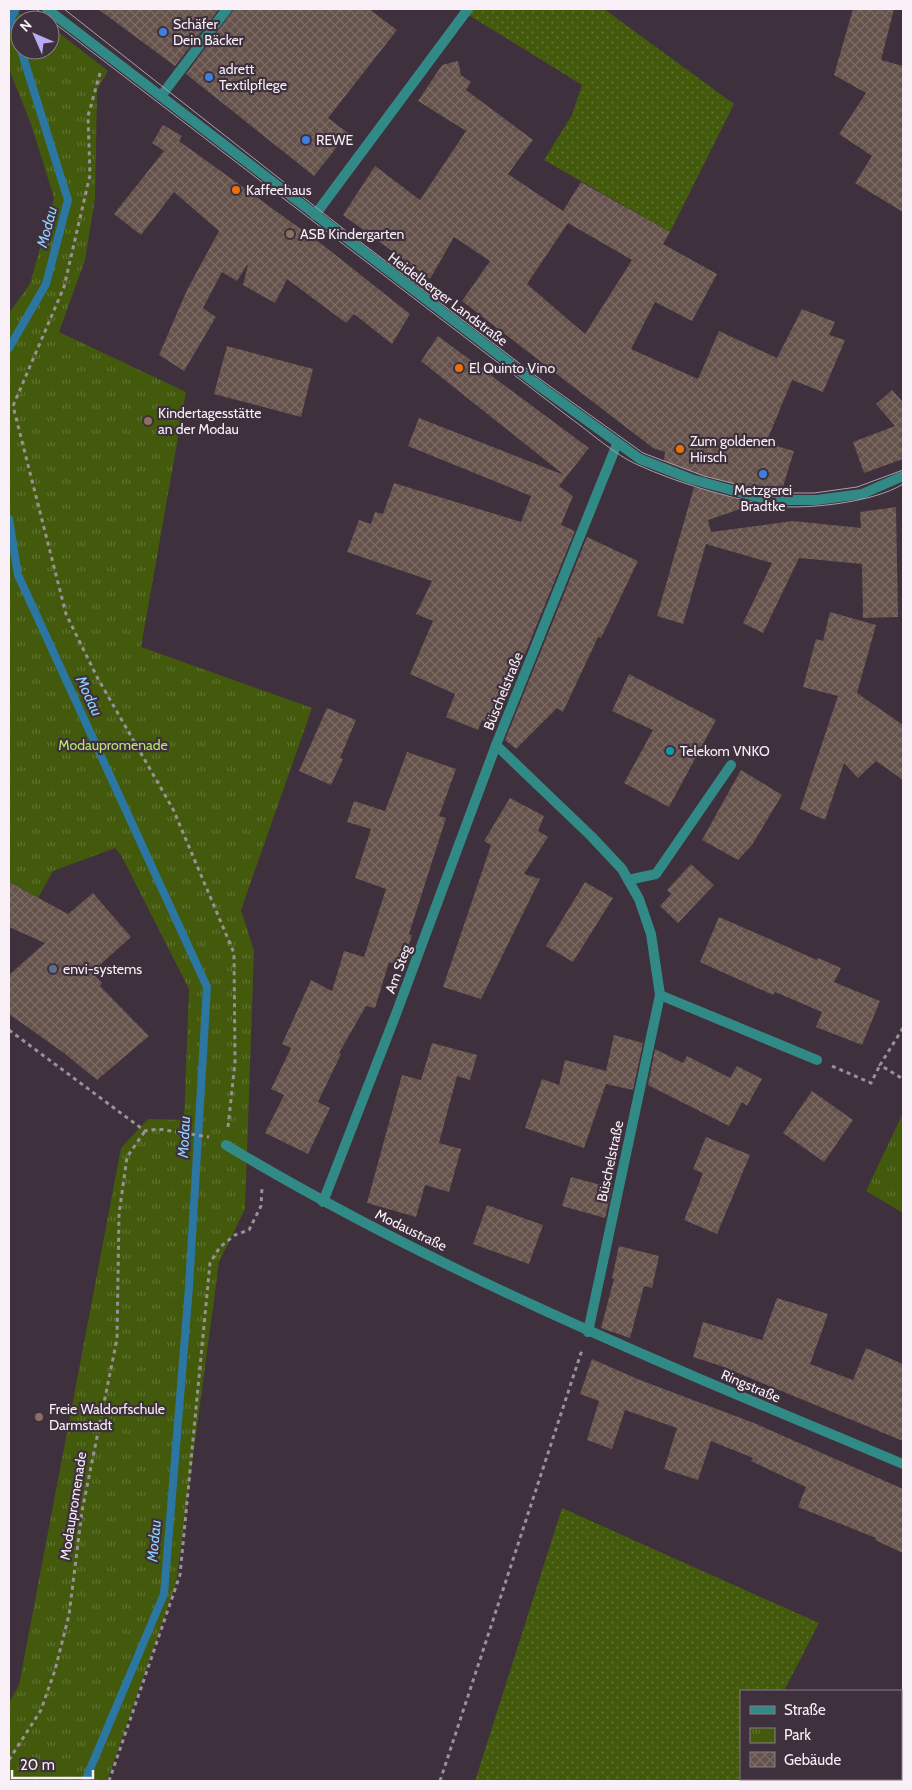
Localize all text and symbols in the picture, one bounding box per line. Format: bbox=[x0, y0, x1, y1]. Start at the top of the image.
north arrow bbox=[10, 10, 60, 60]
place label: Schäfer Dein Bäcker bbox=[173, 15, 244, 49]
text: N bbox=[16, 16, 36, 36]
marker: Schäfer Dein Bäcker bbox=[157, 26, 169, 38]
place label: adrett Textilpflege bbox=[219, 60, 287, 94]
marker: adrett Textilpflege bbox=[203, 71, 215, 83]
place label: REWE bbox=[316, 131, 353, 149]
marker: REWE bbox=[300, 134, 312, 146]
place label: Kaffeehaus bbox=[246, 181, 312, 199]
marker: Kaffeehaus bbox=[230, 184, 242, 196]
water label: Modau bbox=[33, 204, 61, 251]
place label: ASB Kindergarten bbox=[300, 225, 405, 243]
marker: ASB Kindergarten bbox=[284, 228, 296, 240]
street label: Heidelberger Landstraße bbox=[385, 248, 511, 350]
place label: El Quinto Vino bbox=[469, 359, 555, 377]
marker: El Quinto Vino bbox=[453, 362, 465, 374]
place label: Kindertagesstätte an der Modau bbox=[158, 404, 261, 438]
marker: Kindertagesstätte an der Modau bbox=[142, 415, 154, 427]
place label: Zum goldenen Hirsch bbox=[690, 432, 776, 466]
marker: Zum goldenen Hirsch bbox=[674, 443, 686, 455]
marker: Metzgerei Bradtke bbox=[757, 468, 769, 480]
place label: Metzgerei Bradtke bbox=[734, 481, 792, 515]
street label: Büschelstraße bbox=[479, 649, 527, 733]
water label: Modau bbox=[72, 672, 106, 719]
park label: Modaupromenade bbox=[58, 736, 168, 754]
place label: Telekom VNKO bbox=[680, 742, 770, 760]
marker: Telekom VNKO bbox=[664, 745, 676, 757]
street label: Am Steg bbox=[381, 941, 415, 996]
place label: envi-systems bbox=[63, 960, 142, 978]
marker: envi-systems bbox=[47, 963, 59, 975]
water label: Modau bbox=[174, 1116, 194, 1159]
street label: Büschelstraße bbox=[593, 1119, 627, 1203]
street label: Modaustraße bbox=[372, 1205, 450, 1255]
street label: Ringstraße bbox=[719, 1365, 783, 1407]
place label: Freie Waldorfschule Darmstadt bbox=[49, 1400, 165, 1434]
marker: Freie Waldorfschule Darmstadt bbox=[33, 1411, 45, 1423]
street label: Modaupromenade bbox=[56, 1451, 90, 1561]
water label: Modau bbox=[143, 1519, 165, 1564]
legend bbox=[740, 1690, 902, 1780]
text: Straße bbox=[784, 1701, 826, 1719]
text: Park bbox=[784, 1726, 811, 1744]
scale bar bbox=[12, 1748, 94, 1780]
text: Gebäude bbox=[784, 1751, 841, 1769]
text: 20 m bbox=[20, 1756, 55, 1774]

